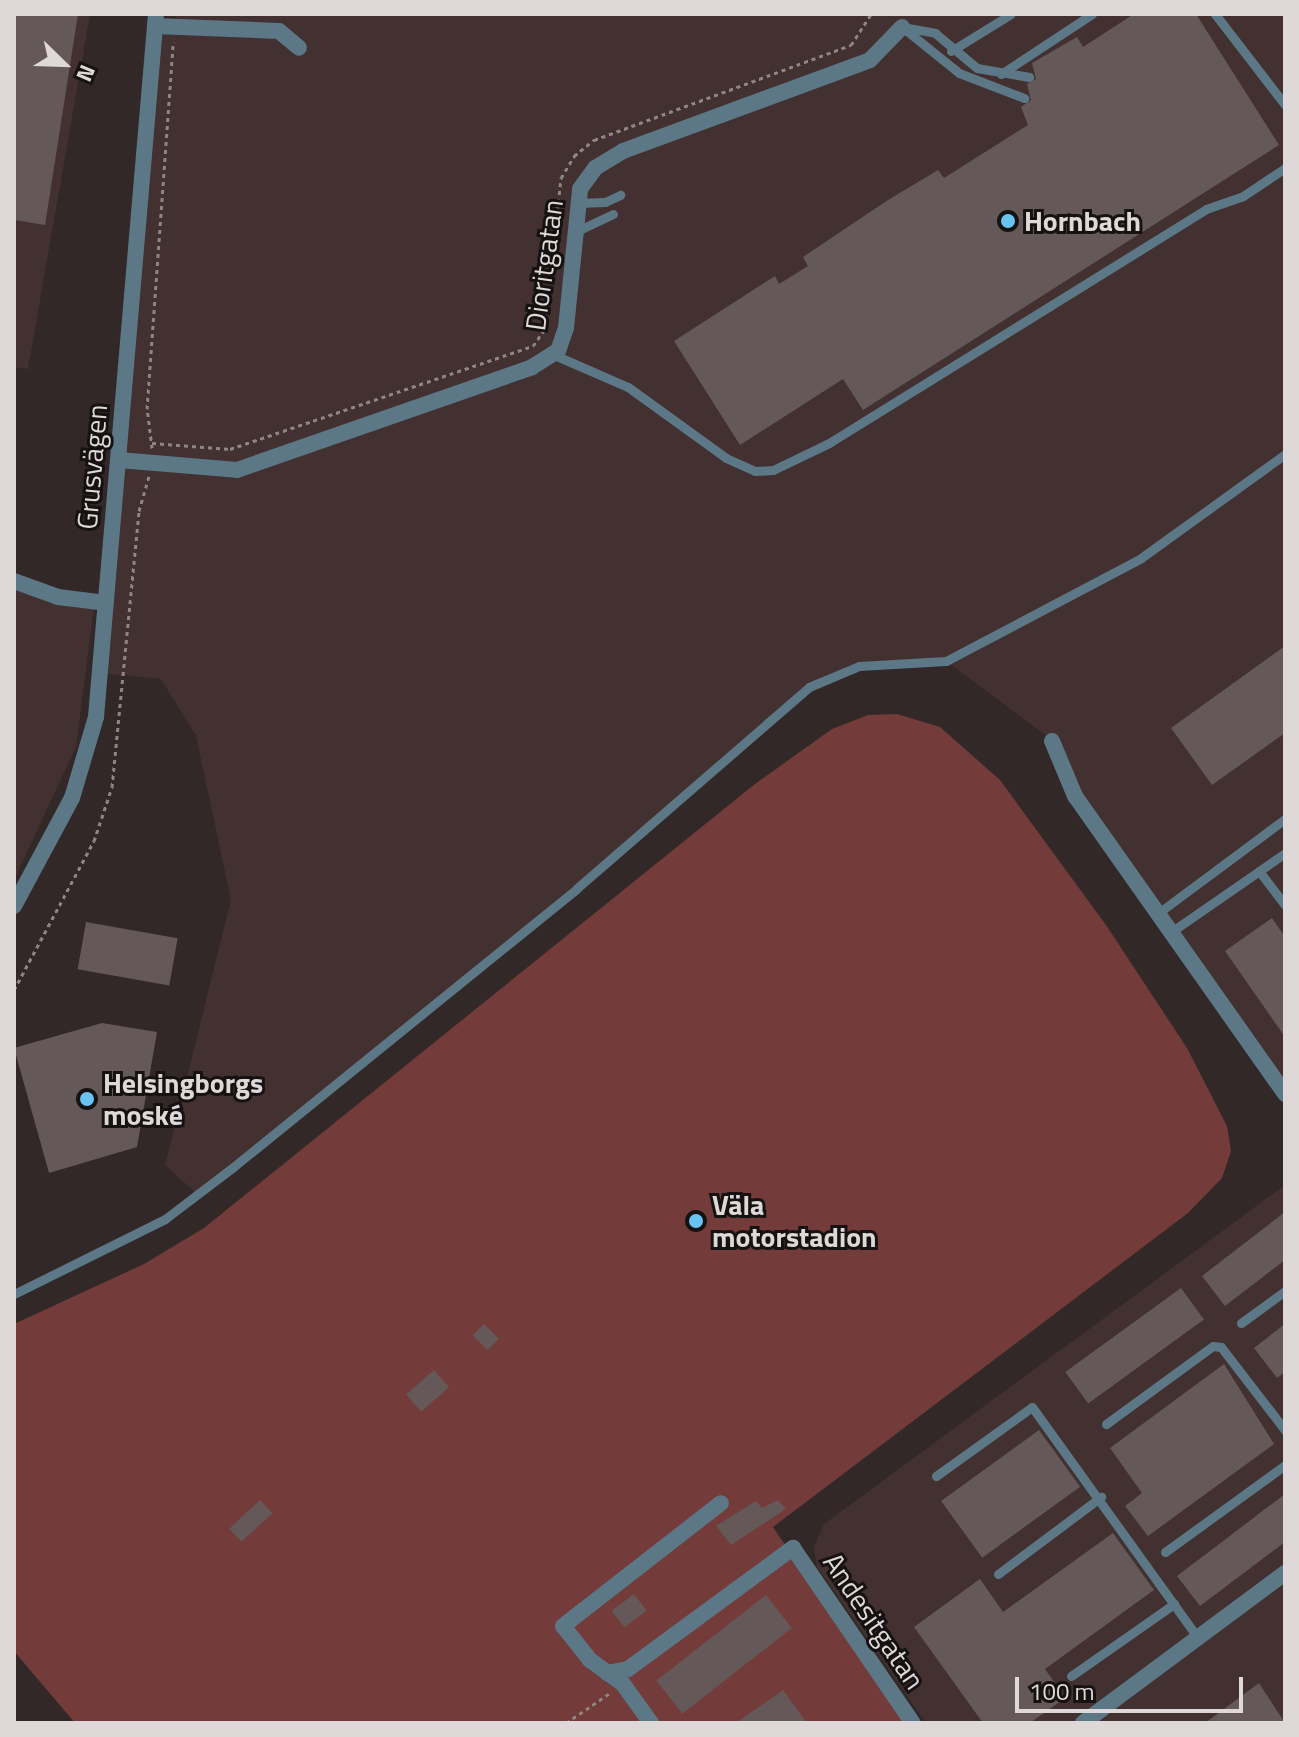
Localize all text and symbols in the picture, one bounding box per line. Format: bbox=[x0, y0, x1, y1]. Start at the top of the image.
north arrow bbox=[24, 24, 104, 104]
text: N bbox=[67, 60, 105, 87]
street label: Dioritgatan bbox=[518, 197, 570, 333]
place label: Hornbach bbox=[1024, 204, 1141, 238]
marker: Hornbach bbox=[999, 212, 1017, 230]
street label: Grusvägen bbox=[70, 403, 114, 531]
place label: Helsingborgs moské bbox=[103, 1066, 263, 1132]
marker: Helsingborgs moské bbox=[78, 1090, 96, 1108]
place label: Väla motorstadion bbox=[712, 1188, 877, 1254]
marker: Väla motorstadion bbox=[687, 1212, 705, 1230]
street label: Andesitgatan bbox=[816, 1547, 932, 1695]
scale bar bbox=[1019, 1661, 1247, 1711]
text: 100 m bbox=[1029, 1673, 1095, 1709]

